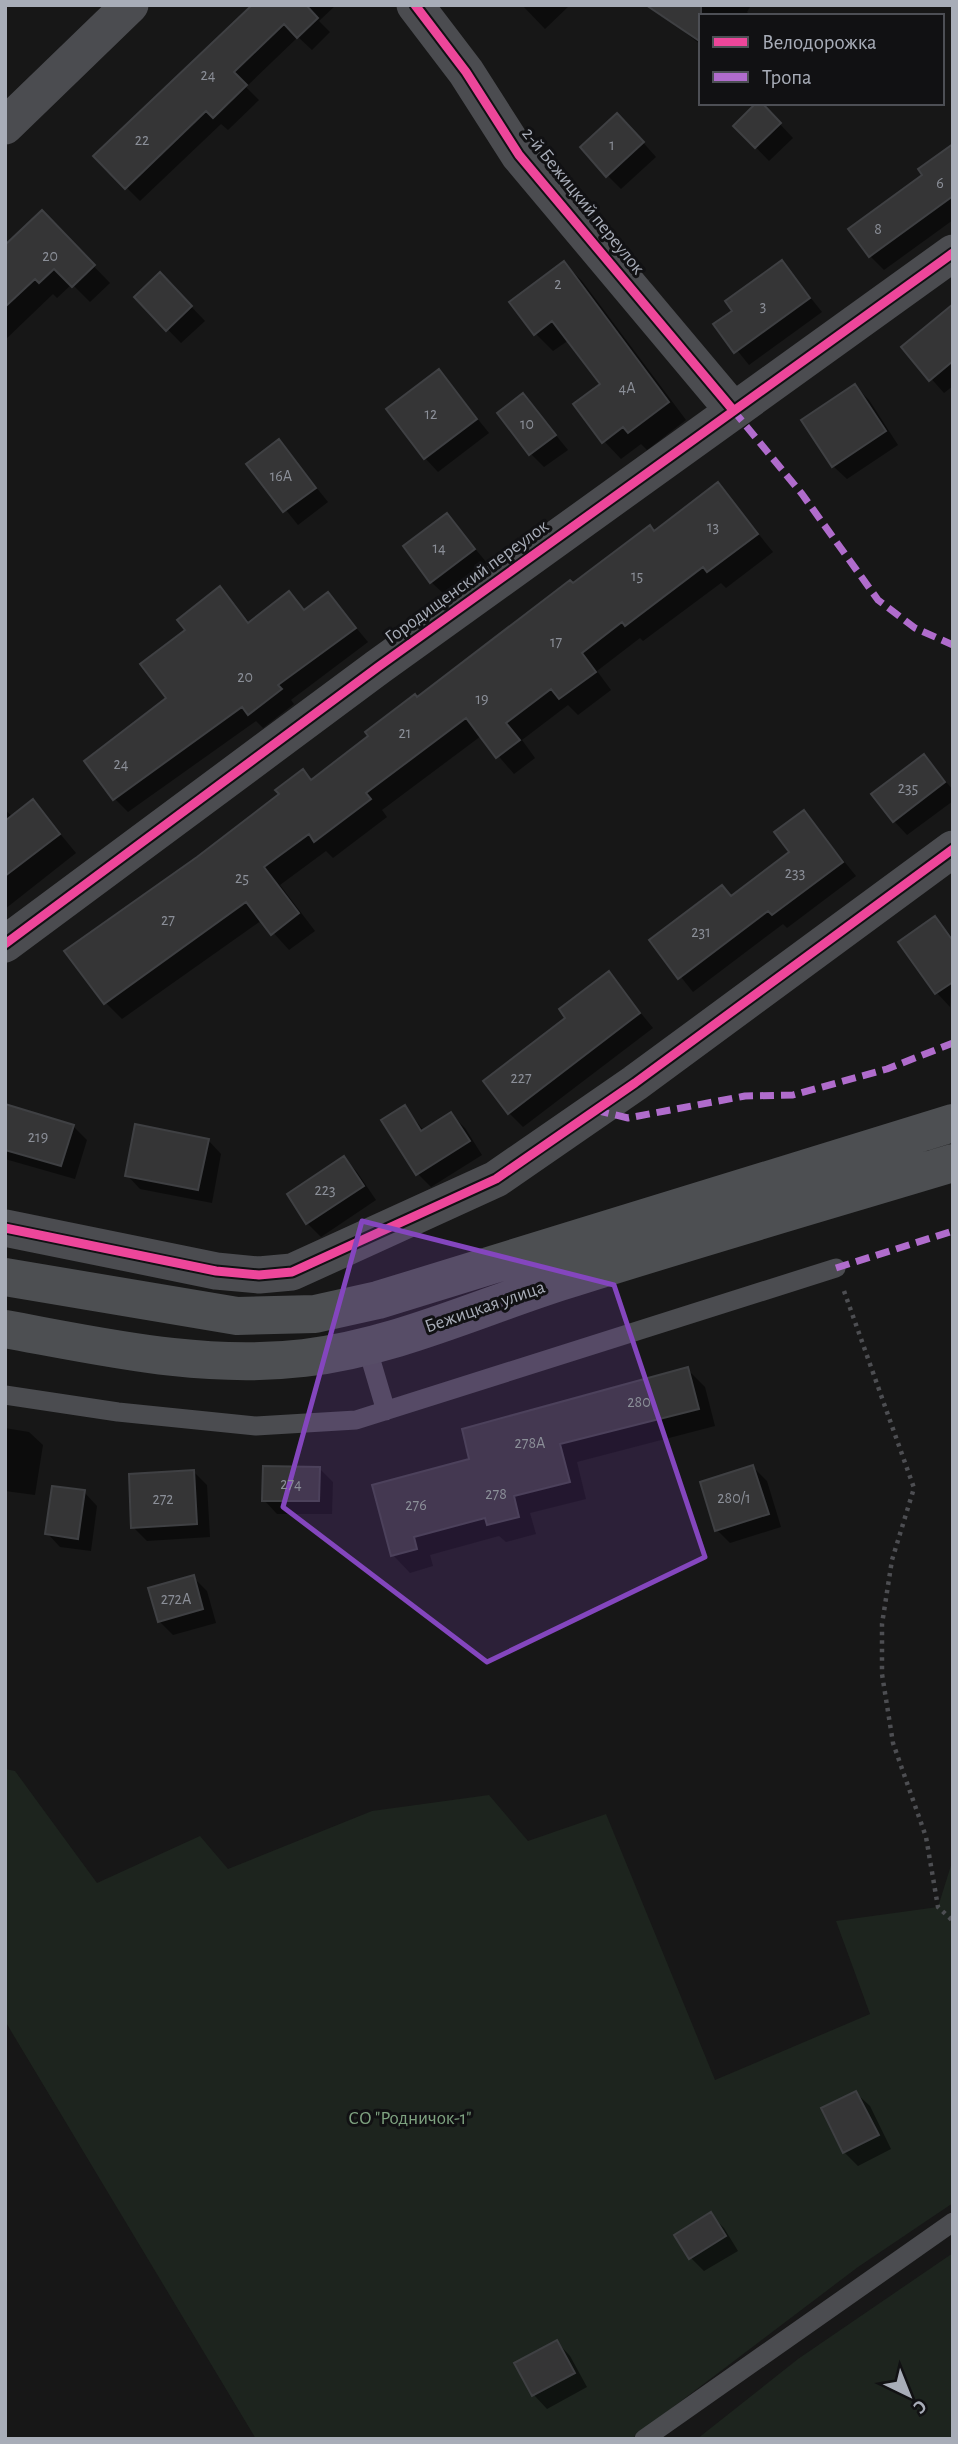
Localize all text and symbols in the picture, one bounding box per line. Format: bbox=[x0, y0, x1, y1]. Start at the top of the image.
legend bbox=[699, 14, 944, 105]
text: Велодорожка bbox=[762, 32, 877, 53]
house number: 24 bbox=[201, 67, 216, 83]
text: Тропа bbox=[762, 67, 812, 88]
street label: 2-й Бежицкий переулок bbox=[518, 124, 648, 278]
house number: 22 bbox=[135, 132, 149, 148]
house number: 1 bbox=[609, 137, 615, 153]
house number: 6 bbox=[936, 175, 944, 191]
house number: 8 bbox=[874, 221, 882, 237]
house number: 20 bbox=[42, 248, 58, 264]
house number: 2 bbox=[554, 276, 562, 292]
house number: 3 bbox=[760, 298, 766, 314]
house number: 4А bbox=[618, 380, 636, 396]
house number: 12 bbox=[425, 406, 437, 422]
house number: 10 bbox=[520, 416, 534, 432]
house number: 16А bbox=[270, 468, 293, 484]
street label: Городищенский переулок bbox=[382, 516, 552, 648]
house number: 13 bbox=[707, 519, 719, 535]
house number: 14 bbox=[432, 540, 446, 556]
house number: 15 bbox=[631, 568, 643, 584]
house number: 17 bbox=[550, 634, 562, 650]
house number: 20 bbox=[237, 669, 253, 685]
house number: 19 bbox=[475, 691, 489, 707]
house number: 21 bbox=[399, 725, 411, 741]
house number: 24 bbox=[114, 756, 129, 772]
house number: 235 bbox=[898, 780, 918, 796]
house number: 233 bbox=[785, 865, 805, 881]
house number: 25 bbox=[235, 870, 249, 886]
house number: 27 bbox=[161, 912, 175, 928]
house number: 231 bbox=[691, 924, 711, 940]
house number: 227 bbox=[510, 1070, 532, 1086]
house number: 219 bbox=[28, 1129, 48, 1145]
house number: 223 bbox=[314, 1182, 336, 1198]
street label: Бежицкая улица bbox=[422, 1277, 548, 1336]
house number: 280 bbox=[627, 1394, 651, 1410]
house number: 278А bbox=[515, 1435, 546, 1451]
house number: 274 bbox=[280, 1476, 302, 1492]
house number: 278 bbox=[485, 1486, 507, 1502]
house number: 280/1 bbox=[717, 1490, 751, 1506]
house number: 272 bbox=[152, 1491, 174, 1507]
house number: 276 bbox=[405, 1497, 427, 1513]
house number: 272А bbox=[161, 1591, 192, 1607]
park label: СО "Родничок-1" bbox=[348, 2109, 472, 2128]
north arrow bbox=[874, 2360, 944, 2430]
text: С bbox=[909, 2396, 930, 2417]

